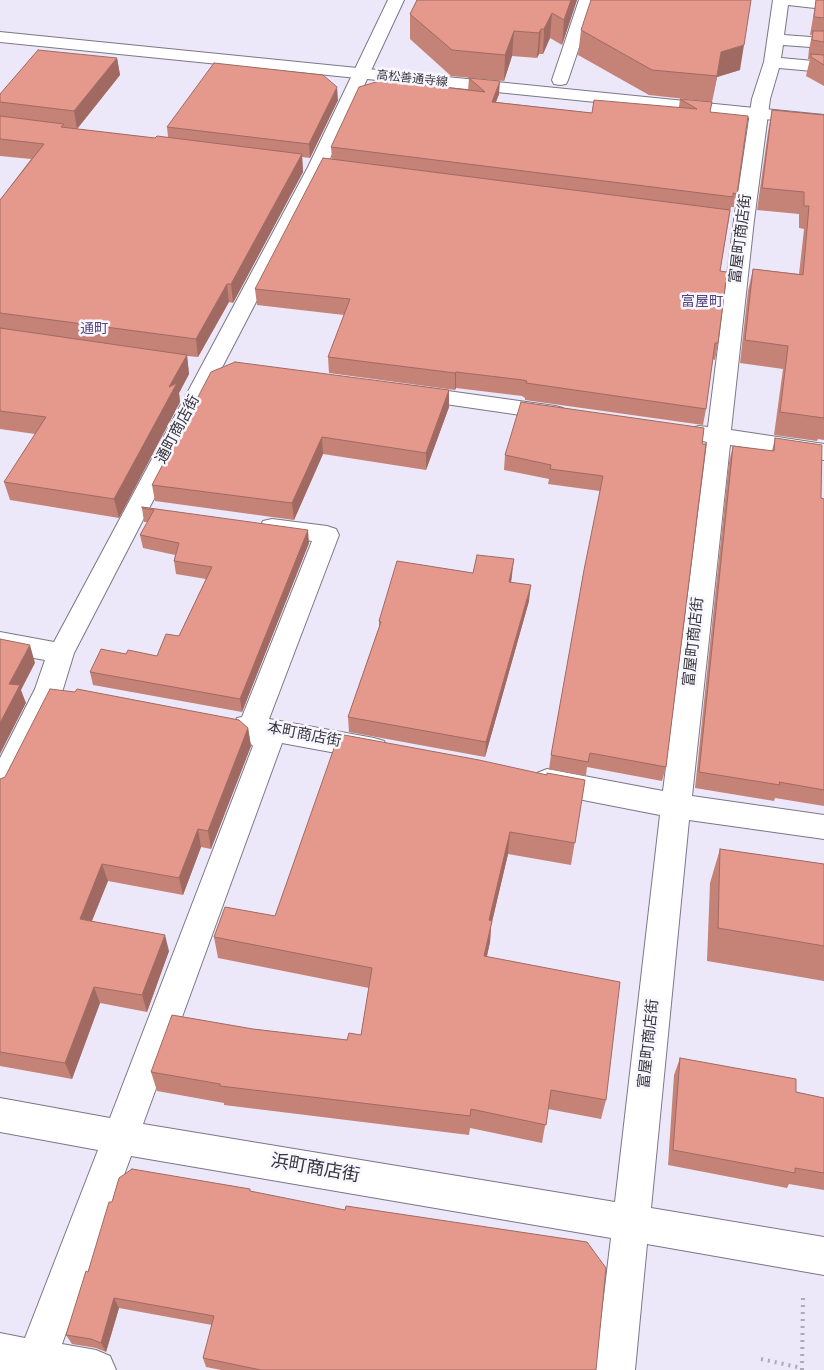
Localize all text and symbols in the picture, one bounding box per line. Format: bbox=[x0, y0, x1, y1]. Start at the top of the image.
street label: 高松善通寺線 bbox=[375, 69, 449, 91]
street label: 富屋町商店街 bbox=[728, 193, 756, 285]
district label: 富屋町 bbox=[681, 295, 723, 311]
district label: 通町 bbox=[80, 322, 108, 338]
street label: 通町商店街 bbox=[153, 393, 205, 467]
street label: 富屋町商店街 bbox=[681, 596, 709, 688]
street label: 本町商店街 bbox=[265, 720, 343, 752]
street label: 富屋町商店街 bbox=[636, 998, 664, 1090]
street label: 浜町商店街 bbox=[269, 1152, 361, 1188]

